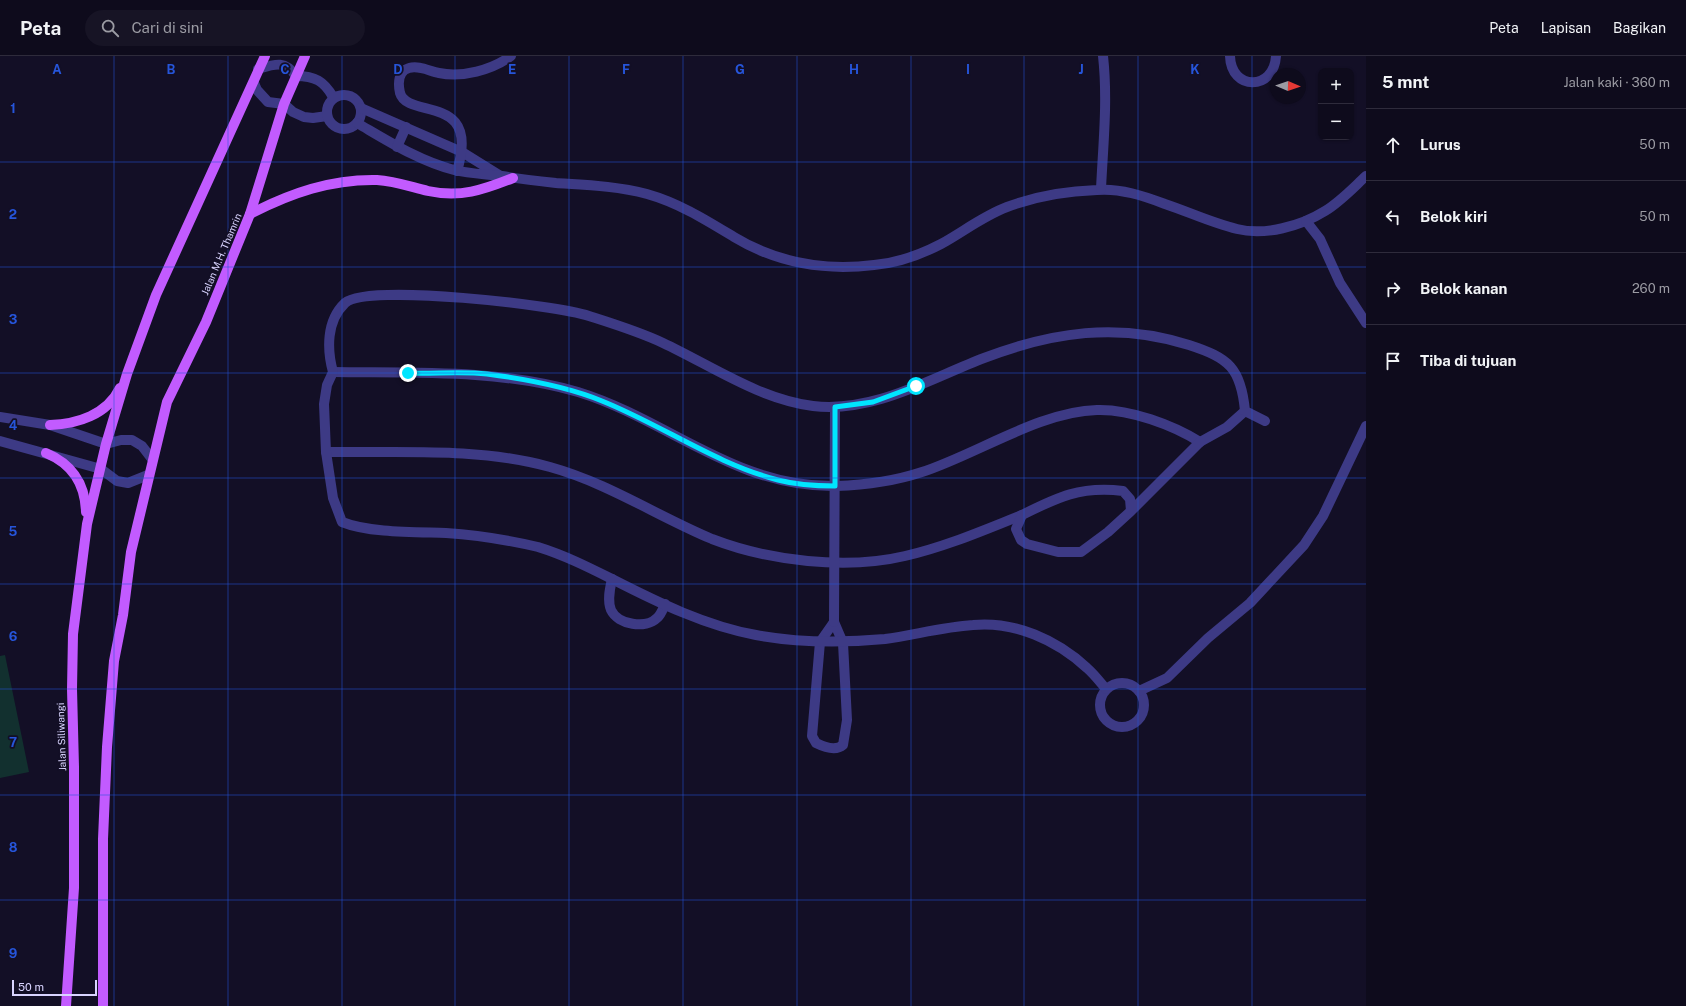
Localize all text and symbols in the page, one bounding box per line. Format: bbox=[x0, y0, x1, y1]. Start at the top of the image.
search box bbox=[85, 10, 365, 46]
text: Peta bbox=[20, 17, 61, 39]
icon: search bbox=[99, 17, 121, 39]
text: Cari di sini bbox=[131, 19, 203, 36]
text: Peta bbox=[1489, 20, 1519, 36]
text: Lapisan bbox=[1541, 20, 1591, 36]
text: Bagikan bbox=[1613, 20, 1666, 36]
text: A bbox=[52, 62, 62, 77]
text: B bbox=[167, 62, 176, 77]
text: C bbox=[280, 62, 290, 77]
text: D bbox=[393, 62, 403, 77]
text: E bbox=[508, 62, 516, 77]
text: F bbox=[622, 62, 630, 77]
text: G bbox=[735, 62, 745, 77]
text: H bbox=[849, 62, 859, 77]
text: I bbox=[966, 62, 970, 77]
text: J bbox=[1078, 62, 1084, 77]
text: K bbox=[1190, 62, 1200, 77]
north arrow bbox=[1270, 68, 1306, 104]
map controls bbox=[1318, 68, 1354, 140]
button: + bbox=[1318, 68, 1354, 104]
text: 5 mnt bbox=[1382, 72, 1429, 92]
text: Jalan kaki · 360 m bbox=[1564, 75, 1670, 90]
text: 1 bbox=[10, 101, 16, 116]
button: − bbox=[1318, 104, 1354, 140]
icon: ahead bbox=[1382, 134, 1404, 156]
text: Lurus bbox=[1420, 136, 1461, 153]
text: 50 m bbox=[1639, 137, 1670, 152]
icon: left bbox=[1382, 206, 1404, 228]
text: 2 bbox=[9, 207, 17, 222]
text: Belok kiri bbox=[1420, 208, 1487, 225]
text: 50 m bbox=[1639, 209, 1670, 224]
street label: Jalan M.H. Thamrin bbox=[198, 211, 244, 297]
icon: right bbox=[1382, 278, 1404, 300]
text: Belok kanan bbox=[1420, 280, 1507, 297]
text: 260 m bbox=[1632, 281, 1670, 296]
text: 3 bbox=[9, 312, 18, 327]
icon: arrive bbox=[1382, 350, 1404, 372]
text: Tiba di tujuan bbox=[1420, 352, 1516, 369]
route end bbox=[399, 364, 417, 382]
route start bbox=[907, 377, 925, 395]
text: 4 bbox=[9, 418, 18, 433]
text: 5 bbox=[9, 524, 18, 539]
text: 6 bbox=[9, 629, 18, 644]
street label: Jalan Siliwangi bbox=[54, 703, 68, 771]
text: 7 bbox=[9, 735, 17, 750]
text: 8 bbox=[9, 840, 18, 855]
text: 9 bbox=[9, 946, 17, 961]
scale bar bbox=[12, 978, 97, 997]
text: 50 m bbox=[18, 981, 44, 993]

